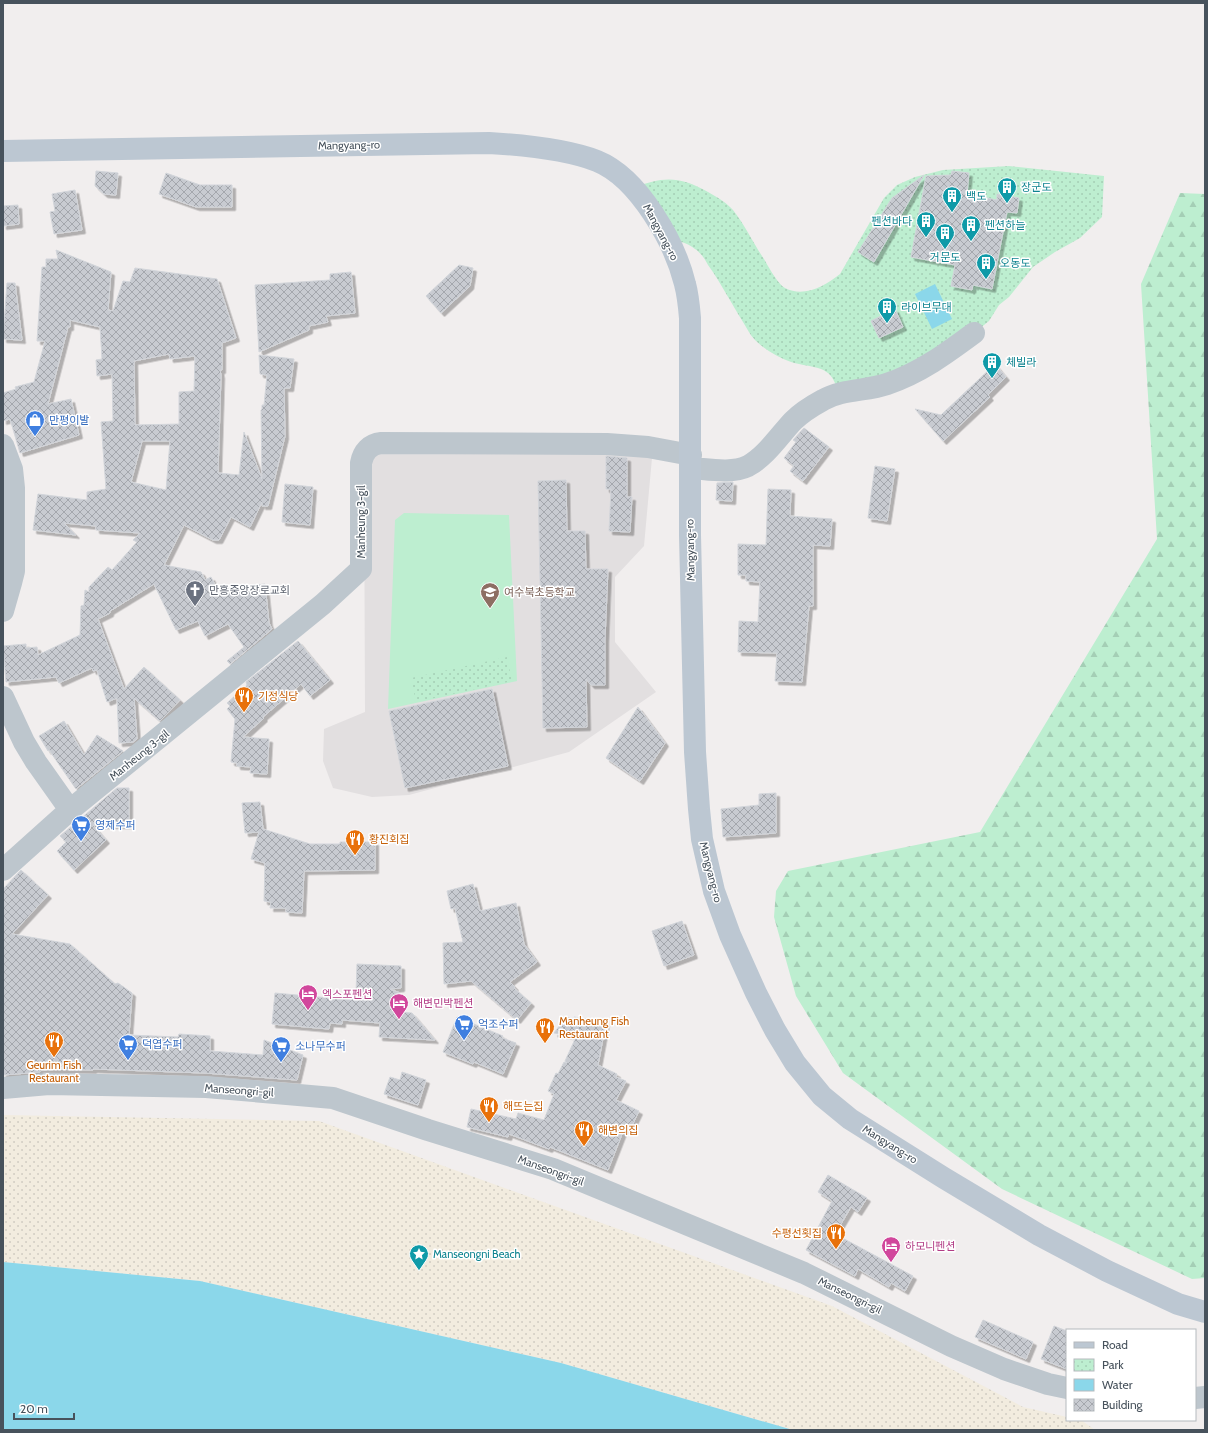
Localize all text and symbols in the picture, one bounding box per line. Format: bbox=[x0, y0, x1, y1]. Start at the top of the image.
street label: Mangyang-ro bbox=[318, 137, 380, 153]
building icon: 장군도 bbox=[996, 176, 1018, 204]
place label: 장군도 bbox=[1021, 180, 1051, 194]
building icon: 백도 bbox=[941, 185, 963, 213]
place label: 백도 bbox=[966, 189, 986, 203]
street label: Mangyang-ro bbox=[640, 201, 682, 263]
building icon: 펜션바다 bbox=[915, 210, 937, 238]
place label: 펜션바다 bbox=[872, 214, 912, 228]
building icon: 펜션하늘 bbox=[960, 214, 982, 242]
place label: 펜션하늘 bbox=[985, 218, 1025, 232]
building icon: 거문도 bbox=[934, 222, 956, 250]
place label: 거문도 bbox=[930, 250, 960, 264]
building icon: 오동도 bbox=[975, 252, 997, 280]
place label: 오동도 bbox=[1000, 256, 1030, 270]
building icon: 라이브무대 bbox=[876, 296, 898, 324]
place label: 라이브무대 bbox=[901, 300, 952, 314]
building icon: 체빌라 bbox=[981, 351, 1003, 379]
place label: 체빌라 bbox=[1006, 355, 1036, 369]
shop icon: 만평이발 bbox=[24, 409, 46, 437]
place label: 만평이발 bbox=[49, 413, 89, 427]
street label: Manheung 3-gil bbox=[354, 485, 368, 559]
street label: Mangyang-ro bbox=[682, 519, 698, 581]
church icon: 만흥중앙장로교회 bbox=[184, 579, 206, 607]
school or university icon: 여수북초등학교 bbox=[479, 581, 501, 609]
place label: 만흥중앙장로교회 bbox=[209, 583, 290, 597]
place label: 여수북초등학교 bbox=[504, 585, 575, 599]
restaurant icon: 기정식당 bbox=[233, 685, 255, 713]
place label: 기정식당 bbox=[258, 689, 298, 703]
street label: Manheung 3-gil bbox=[106, 726, 172, 783]
supermarket icon: 영제수퍼 bbox=[70, 814, 92, 842]
place label: 영제수퍼 bbox=[95, 818, 135, 832]
restaurant icon: 황진회집 bbox=[344, 828, 366, 856]
place label: 황진회집 bbox=[369, 832, 409, 846]
street label: Mangyang-ro bbox=[697, 840, 725, 904]
hotel icon: 엑스포펜션 bbox=[297, 983, 319, 1011]
place label: 엑스포펜션 bbox=[322, 987, 373, 1001]
hotel icon: 해변민박펜션 bbox=[388, 992, 410, 1020]
place label: 해변민박펜션 bbox=[413, 996, 474, 1010]
supermarket icon: 억조수퍼 bbox=[453, 1013, 475, 1041]
place label: Manheung Fish Restaurant bbox=[559, 1014, 629, 1041]
restaurant icon: Manheung Fish Restaurant bbox=[534, 1016, 556, 1044]
place label: 억조수퍼 bbox=[478, 1017, 518, 1031]
restaurant icon: Geurim Fish Restaurant bbox=[43, 1030, 65, 1058]
supermarket icon: 덕엽수퍼 bbox=[117, 1033, 139, 1061]
supermarket icon: 소나무수퍼 bbox=[270, 1035, 292, 1063]
place label: 덕엽수퍼 bbox=[142, 1037, 182, 1051]
place label: 소나무수퍼 bbox=[295, 1039, 346, 1053]
place label: Geurim Fish Restaurant bbox=[26, 1058, 82, 1085]
street label: Manseongri-gil bbox=[204, 1081, 274, 1099]
restaurant icon: 해뜨는집 bbox=[478, 1095, 500, 1123]
place label: 해뜨는집 bbox=[503, 1099, 543, 1113]
restaurant icon: 해변의집 bbox=[573, 1119, 595, 1147]
street label: Mangyang-ro bbox=[860, 1122, 920, 1166]
place label: 해변의집 bbox=[598, 1123, 638, 1137]
street label: Manseongri-gil bbox=[516, 1152, 586, 1189]
restaurant icon: 수평선횟집 bbox=[825, 1222, 847, 1250]
place label: 수평선횟집 bbox=[771, 1226, 822, 1240]
hotel icon: 하모니펜션 bbox=[880, 1235, 902, 1263]
place label: 하모니펜션 bbox=[905, 1239, 956, 1253]
place icon: Manseongni Beach bbox=[408, 1243, 430, 1271]
place label: Manseongni Beach bbox=[433, 1247, 521, 1261]
street label: Manseongri-gil bbox=[816, 1274, 885, 1317]
legend bbox=[1066, 1329, 1196, 1421]
text: Road bbox=[1102, 1337, 1128, 1352]
text: Park bbox=[1102, 1357, 1124, 1372]
text: Water bbox=[1102, 1377, 1133, 1392]
scale bar bbox=[14, 1395, 74, 1421]
text: Building bbox=[1102, 1397, 1144, 1412]
text: 20 m bbox=[20, 1401, 48, 1416]

